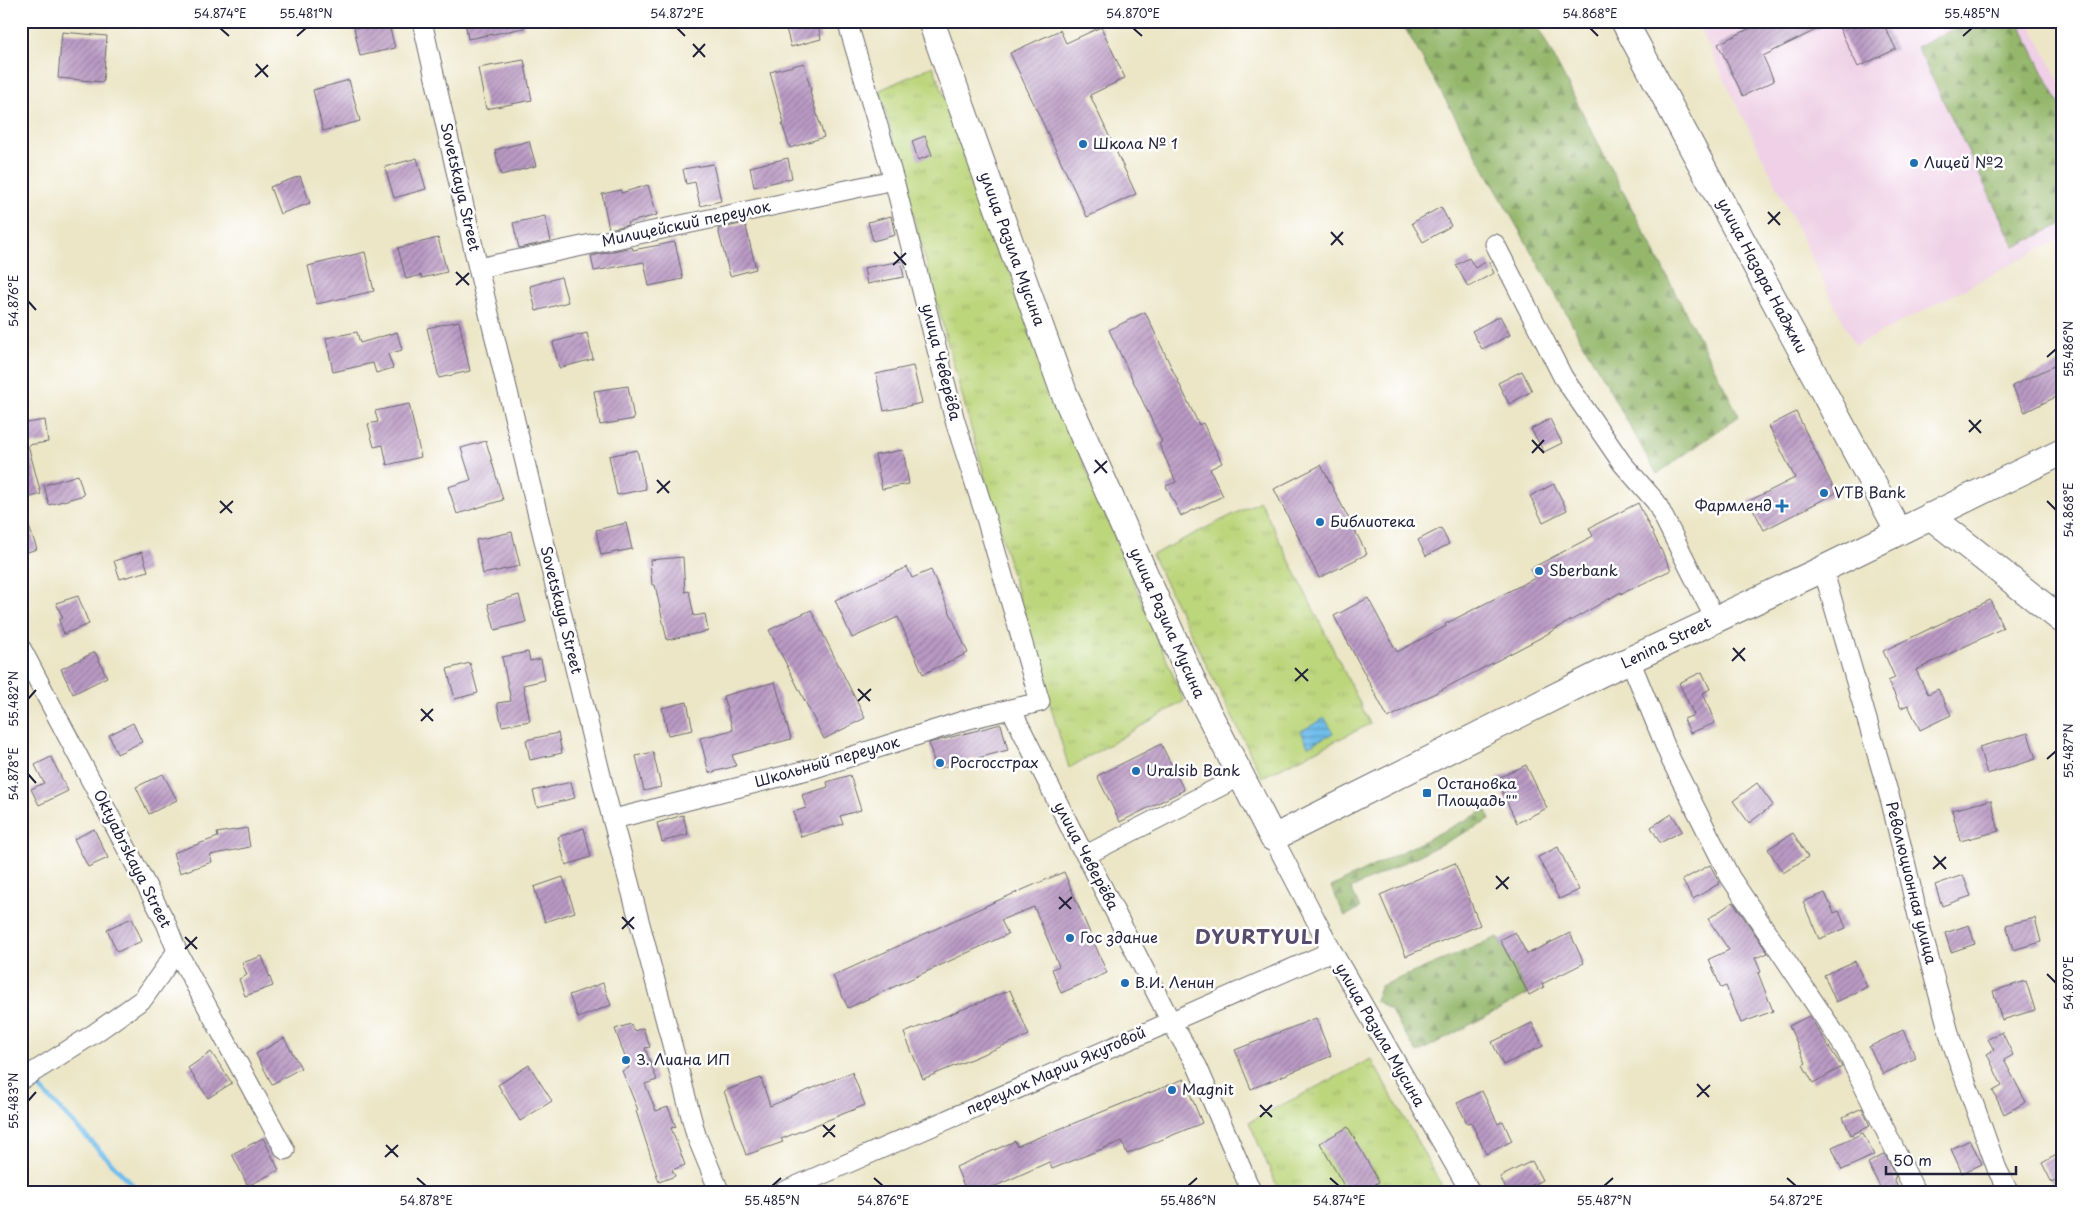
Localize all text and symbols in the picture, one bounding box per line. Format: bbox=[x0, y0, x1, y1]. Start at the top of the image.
text: 54.874°E bbox=[193, 4, 247, 22]
text: 55.481°N bbox=[279, 4, 333, 22]
text: 54.872°E bbox=[650, 4, 704, 22]
text: 54.870°E bbox=[1106, 4, 1160, 22]
text: 54.868°E bbox=[1562, 4, 1618, 22]
text: 55.485°N bbox=[1944, 4, 2000, 22]
street label: Sovetskaya Street bbox=[435, 120, 487, 253]
place label: Школа № 1 bbox=[1093, 131, 1178, 154]
marker: Школа № 1 bbox=[1077, 138, 1089, 150]
place label: Лицей №2 bbox=[1924, 150, 2004, 173]
marker: Лицей №2 bbox=[1908, 157, 1920, 169]
street label: улица Разила Мусина bbox=[975, 168, 1052, 329]
street label: Милицейский переулок bbox=[599, 193, 772, 252]
street label: улица Назара Наджми bbox=[1712, 193, 1814, 357]
text: 54.876°E bbox=[4, 275, 22, 327]
street label: улица Чеверёва bbox=[917, 301, 968, 423]
text: 55.486°N bbox=[2059, 321, 2077, 377]
place label: VTB Bank bbox=[1834, 480, 1906, 503]
text: 54.868°E bbox=[2059, 482, 2077, 538]
marker: VTB Bank bbox=[1818, 487, 1830, 499]
place label: Фармленд bbox=[1695, 493, 1772, 516]
marker: Фармленд bbox=[1776, 500, 1788, 512]
place label: Библиотека bbox=[1330, 509, 1416, 532]
marker: Библиотека bbox=[1314, 516, 1326, 528]
street label: Sovetskaya Street bbox=[535, 543, 590, 676]
street label: улица Разила Мусина bbox=[1125, 543, 1212, 702]
place label: Sberbank bbox=[1549, 558, 1618, 581]
marker: Sberbank bbox=[1533, 565, 1545, 577]
street label: Lenina Street bbox=[1616, 610, 1714, 673]
text: 55.482°N bbox=[4, 671, 22, 727]
text: 55.487°N bbox=[2059, 723, 2077, 779]
street label: Школьный переулок bbox=[752, 729, 902, 792]
text: 54.878°E bbox=[4, 747, 22, 801]
place label: Росгосстрах bbox=[950, 750, 1039, 773]
marker: Росгосстрах bbox=[934, 757, 946, 769]
place label: Uralsib Bank bbox=[1146, 758, 1240, 781]
marker: Uralsib Bank bbox=[1130, 765, 1142, 777]
place label: Остановка Площадь"" bbox=[1437, 771, 1518, 811]
street label: Oktyabrskaya Street bbox=[88, 785, 178, 932]
marker: Остановка Площадь"" bbox=[1421, 787, 1433, 799]
street label: улица Чеверёва bbox=[1049, 797, 1126, 914]
street label: Революционная улица bbox=[1881, 799, 1944, 967]
district label: DYURTYULI bbox=[1195, 921, 1321, 951]
place label: Гос здание bbox=[1080, 925, 1158, 948]
marker: Гос здание bbox=[1064, 932, 1076, 944]
text: 54.870°E bbox=[2059, 956, 2077, 1010]
street label: улица Разила Мусина bbox=[1331, 958, 1432, 1111]
place label: В.И. Ленин bbox=[1135, 970, 1214, 993]
marker: В.И. Ленин bbox=[1119, 977, 1131, 989]
street label: переулок Марии Якутовой bbox=[962, 1020, 1149, 1120]
place label: 3. Лиана ИП bbox=[636, 1047, 730, 1070]
marker: 3. Лиана ИП bbox=[620, 1054, 632, 1066]
text: 55.483°N bbox=[4, 1073, 22, 1129]
place label: Magnit bbox=[1182, 1077, 1234, 1100]
marker: Magnit bbox=[1166, 1084, 1178, 1096]
scale bar bbox=[1886, 1144, 2016, 1176]
text: 50 m bbox=[1893, 1148, 1932, 1171]
text: 54.878°E bbox=[399, 1191, 453, 1209]
text: 55.485°N bbox=[744, 1191, 800, 1209]
text: 54.876°E bbox=[857, 1191, 909, 1209]
text: 55.486°N bbox=[1160, 1191, 1216, 1209]
text: 54.874°E bbox=[1312, 1191, 1366, 1209]
text: 55.487°N bbox=[1576, 1191, 1632, 1209]
text: 54.872°E bbox=[1769, 1191, 1823, 1209]

